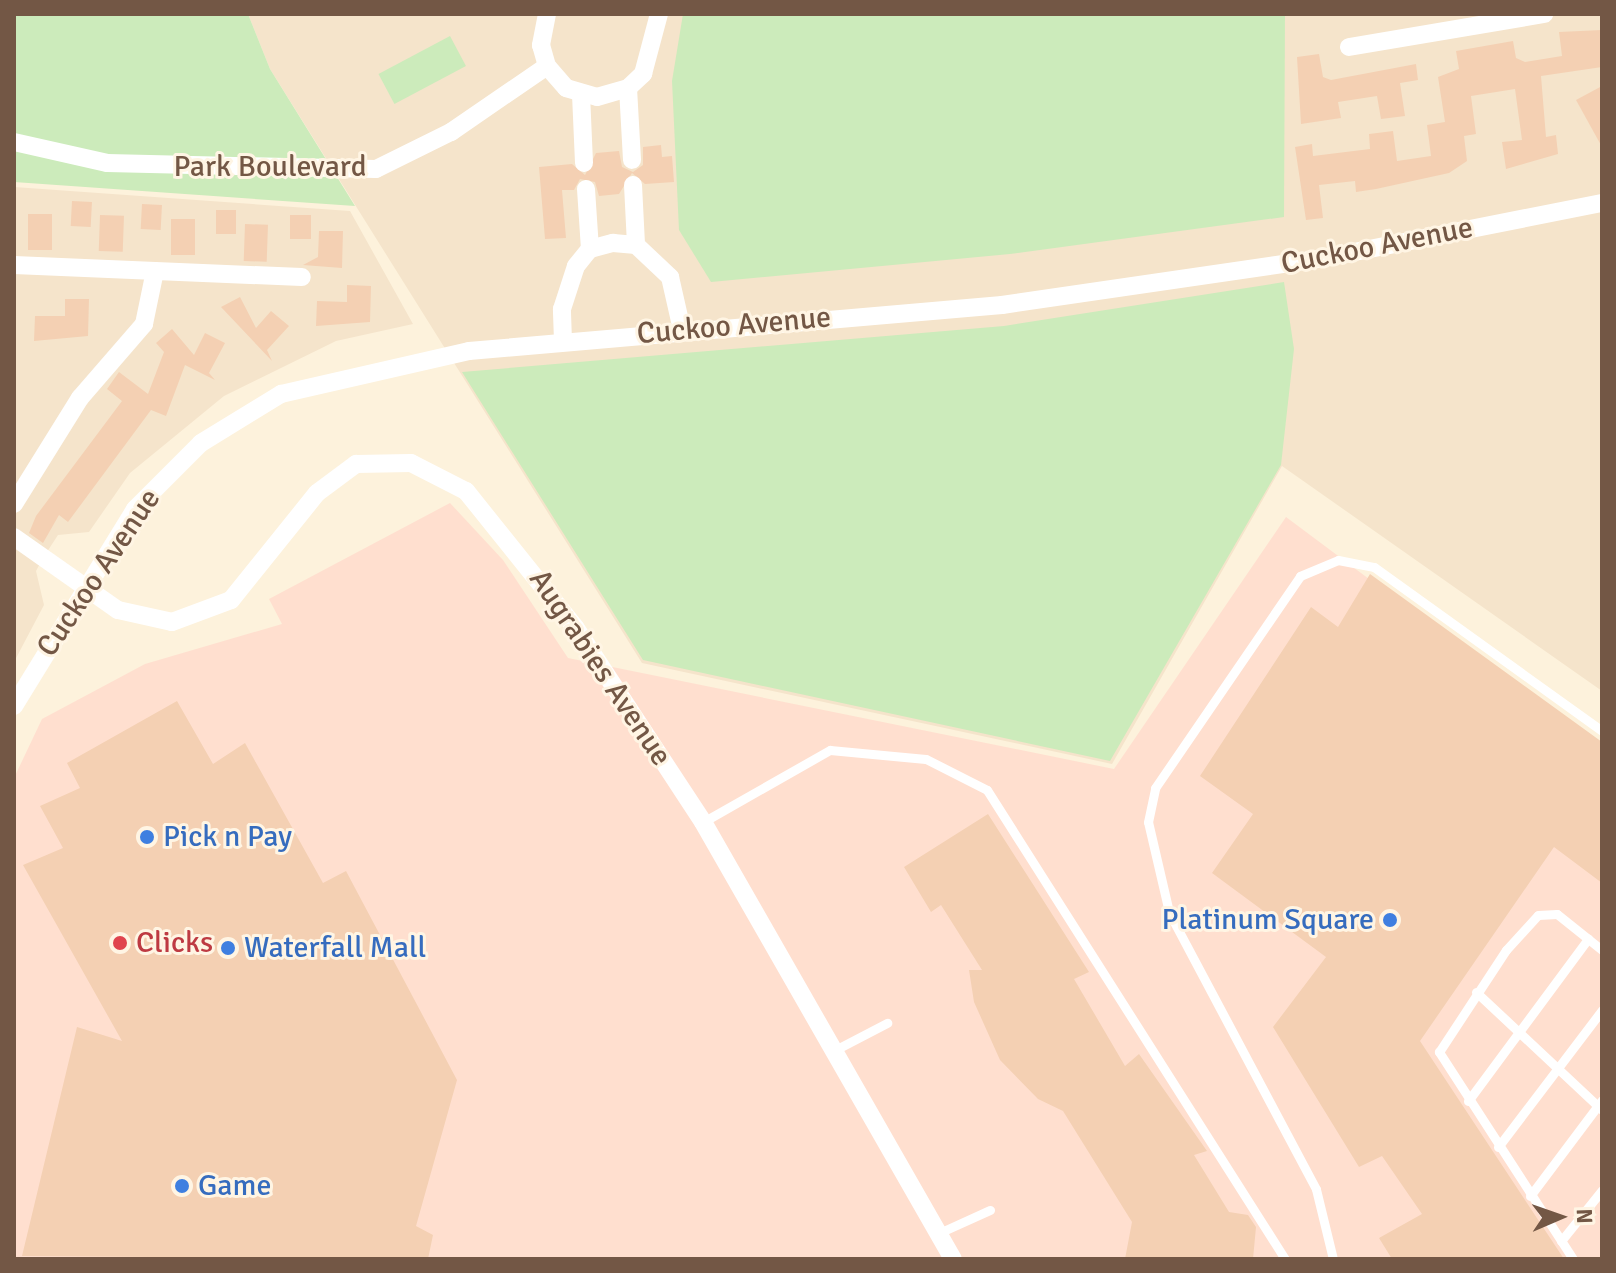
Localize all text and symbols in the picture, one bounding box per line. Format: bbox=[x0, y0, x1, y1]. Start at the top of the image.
street label: Park Boulevard bbox=[173, 149, 367, 185]
street label: Cuckoo Avenue bbox=[1278, 210, 1476, 282]
street label: Cuckoo Avenue bbox=[636, 300, 832, 352]
street label: Cuckoo Avenue bbox=[30, 482, 168, 664]
street label: Augrabies Avenue bbox=[521, 563, 679, 773]
place label: Pick n Pay bbox=[163, 819, 292, 855]
marker: Pick n Pay bbox=[138, 828, 156, 846]
place label: Platinum Square bbox=[1161, 902, 1374, 938]
marker: Platinum Square bbox=[1381, 911, 1399, 929]
place label: Clicks bbox=[136, 925, 213, 961]
place label: Waterfall Mall bbox=[244, 930, 426, 966]
marker: Clicks bbox=[111, 934, 129, 952]
marker: Waterfall Mall bbox=[219, 939, 237, 957]
place label: Game bbox=[198, 1168, 271, 1204]
marker: Game bbox=[173, 1177, 191, 1195]
north arrow bbox=[1520, 1177, 1600, 1257]
text: N bbox=[1571, 1208, 1598, 1224]

